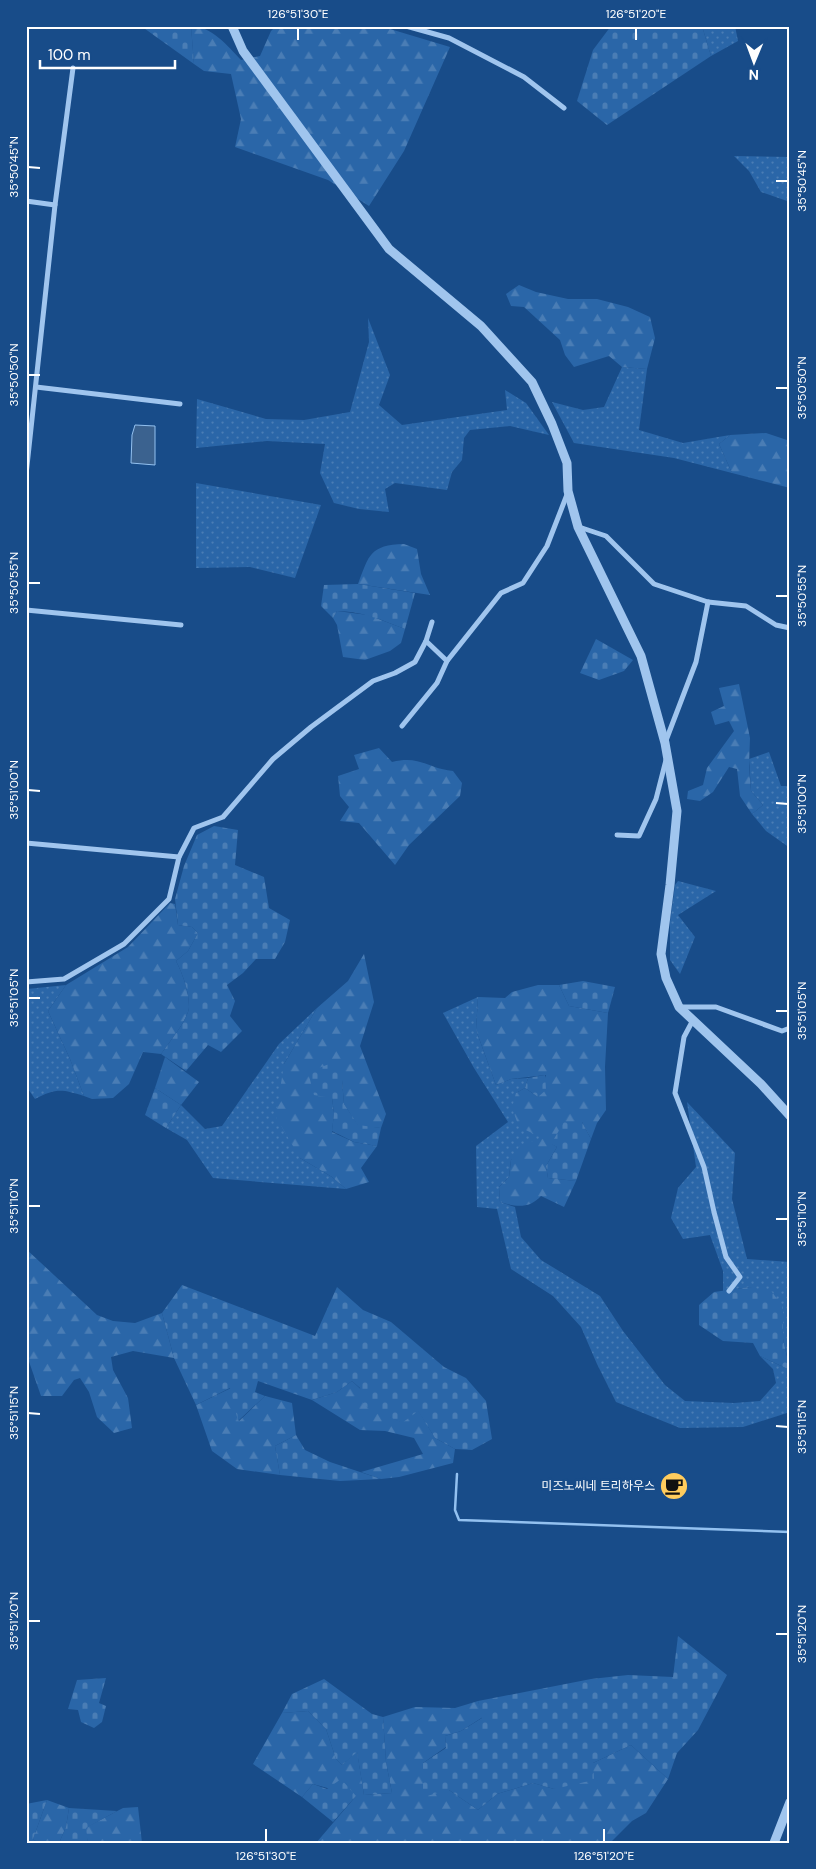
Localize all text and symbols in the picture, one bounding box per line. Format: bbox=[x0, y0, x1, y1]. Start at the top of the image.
text: 126°51'30"E bbox=[268, 6, 329, 22]
text: 126°51'20"E bbox=[606, 6, 666, 22]
scale bar bbox=[40, 38, 175, 70]
north arrow bbox=[728, 38, 778, 88]
text: 100 m bbox=[48, 45, 91, 65]
text: N bbox=[749, 66, 759, 84]
text: 35°50'45"N bbox=[6, 136, 22, 198]
text: 35°50'45"N bbox=[794, 150, 810, 212]
text: 35°50'50"N bbox=[6, 344, 22, 406]
text: 35°50'50"N bbox=[794, 357, 810, 419]
text: 35°50'55"N bbox=[6, 552, 22, 614]
text: 35°50'55"N bbox=[794, 565, 810, 627]
text: 35°51'00"N bbox=[6, 760, 22, 820]
text: 35°51'00"N bbox=[794, 774, 810, 834]
text: 35°51'05"N bbox=[6, 969, 22, 1027]
text: 35°51'05"N bbox=[794, 982, 810, 1040]
text: 35°51'10"N bbox=[6, 1178, 22, 1234]
text: 35°51'10"N bbox=[794, 1191, 810, 1247]
text: 35°51'15"N bbox=[6, 1386, 22, 1440]
text: 35°51'15"N bbox=[794, 1400, 810, 1454]
cafe icon: 미즈노씨네 트리하우스 bbox=[659, 1471, 689, 1501]
place label: 미즈노씨네 트리하우스 bbox=[541, 1478, 655, 1494]
text: 35°51'20"N bbox=[6, 1592, 22, 1650]
text: 35°51'20"N bbox=[794, 1605, 810, 1663]
text: 126°51'30"E bbox=[236, 1848, 297, 1864]
text: 126°51'20"E bbox=[574, 1848, 634, 1864]

